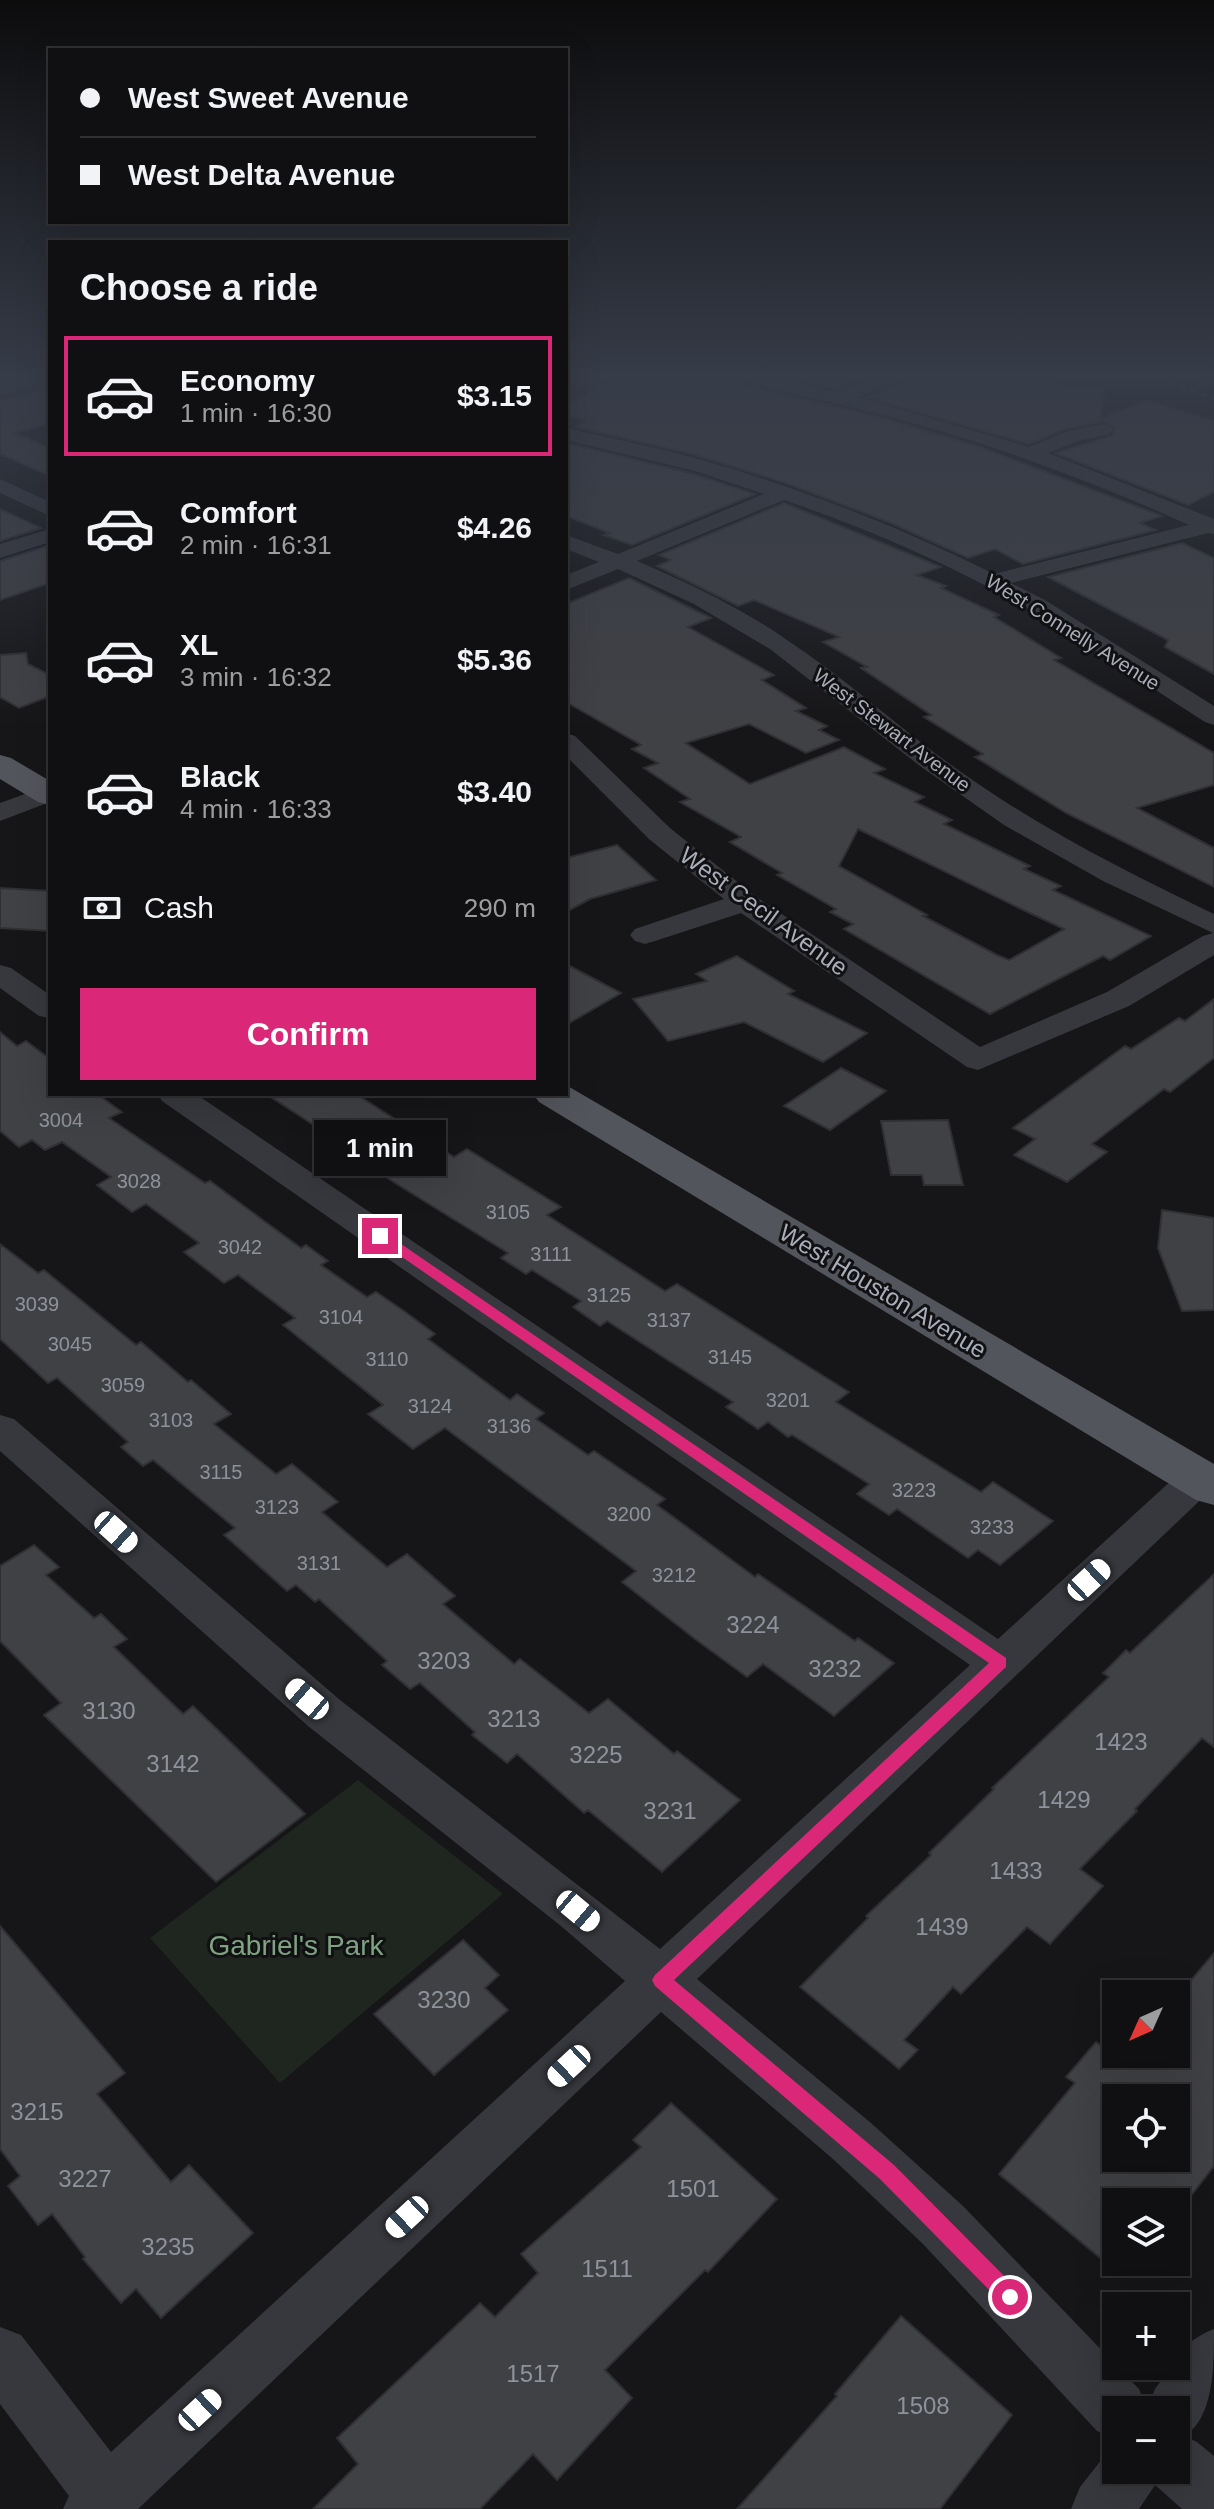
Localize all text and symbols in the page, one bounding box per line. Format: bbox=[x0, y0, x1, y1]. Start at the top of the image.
text: West Sweet Avenue bbox=[128, 81, 409, 114]
text: West Delta Avenue bbox=[128, 158, 395, 191]
text: Choose a ride bbox=[80, 267, 318, 308]
icon: car bbox=[84, 360, 156, 432]
text: Economy bbox=[180, 364, 315, 397]
text: $3.15 bbox=[457, 379, 532, 412]
text: 1 min · 16:30 bbox=[180, 398, 332, 428]
icon: car bbox=[84, 492, 156, 564]
text: Comfort bbox=[180, 496, 297, 529]
text: $4.26 bbox=[457, 511, 532, 544]
text: 2 min · 16:31 bbox=[180, 530, 332, 560]
street label: West Connelly Avenue bbox=[982, 570, 1164, 694]
icon: car bbox=[84, 624, 156, 696]
text: XL bbox=[180, 628, 218, 661]
text: $5.36 bbox=[457, 643, 532, 676]
text: 3 min · 16:32 bbox=[180, 662, 332, 692]
street label: West Stewart Avenue bbox=[809, 664, 975, 796]
icon: car bbox=[84, 756, 156, 828]
text: Black bbox=[180, 760, 260, 793]
text: $3.40 bbox=[457, 775, 532, 808]
text: 4 min · 16:33 bbox=[180, 794, 332, 824]
street label: West Cecil Avenue bbox=[675, 841, 853, 981]
icon: cash bbox=[80, 886, 124, 930]
text: Cash bbox=[144, 891, 214, 924]
text: 290 m bbox=[464, 893, 536, 923]
button: Confirm bbox=[80, 988, 536, 1080]
house number: 3004 bbox=[39, 1109, 83, 1131]
callout: 1 min bbox=[314, 1120, 446, 1176]
text: 1 min bbox=[346, 1133, 414, 1163]
house number: 3028 bbox=[117, 1170, 161, 1192]
house number: 3105 bbox=[486, 1201, 530, 1223]
route end bbox=[362, 1218, 398, 1254]
street label: West Houston Avenue bbox=[775, 1218, 991, 1364]
house number: 3042 bbox=[218, 1236, 262, 1258]
house number: 3111 bbox=[530, 1243, 572, 1265]
house number: 3125 bbox=[587, 1284, 631, 1306]
house number: 3039 bbox=[15, 1293, 59, 1315]
house number: 3104 bbox=[319, 1306, 363, 1328]
house number: 3137 bbox=[647, 1309, 691, 1331]
house number: 3045 bbox=[48, 1333, 92, 1355]
house number: 3145 bbox=[708, 1346, 752, 1368]
house number: 3110 bbox=[365, 1348, 409, 1370]
house number: 3059 bbox=[101, 1374, 145, 1396]
house number: 3201 bbox=[766, 1389, 810, 1411]
house number: 3124 bbox=[408, 1395, 452, 1417]
house number: 3103 bbox=[149, 1409, 193, 1431]
house number: 3136 bbox=[487, 1415, 531, 1437]
house number: 3115 bbox=[199, 1461, 243, 1483]
house number: 3223 bbox=[892, 1479, 936, 1501]
house number: 3123 bbox=[255, 1496, 299, 1518]
house number: 3200 bbox=[607, 1503, 651, 1525]
car bbox=[90, 1507, 142, 1557]
house number: 3233 bbox=[970, 1516, 1014, 1538]
house number: 3131 bbox=[297, 1552, 341, 1574]
car bbox=[1063, 1555, 1115, 1605]
house number: 3212 bbox=[652, 1564, 696, 1586]
house number: 3224 bbox=[726, 1611, 780, 1638]
house number: 3203 bbox=[417, 1647, 471, 1674]
house number: 3232 bbox=[808, 1655, 862, 1682]
car bbox=[281, 1674, 333, 1724]
house number: 3130 bbox=[82, 1697, 136, 1724]
house number: 3213 bbox=[487, 1705, 541, 1732]
house number: 1423 bbox=[1094, 1728, 1148, 1755]
house number: 3225 bbox=[569, 1741, 623, 1768]
house number: 3142 bbox=[146, 1750, 200, 1777]
house number: 1429 bbox=[1037, 1786, 1091, 1813]
house number: 3231 bbox=[643, 1797, 697, 1824]
house number: 1433 bbox=[989, 1857, 1043, 1884]
car bbox=[552, 1886, 604, 1936]
house number: 1439 bbox=[915, 1913, 969, 1940]
park label: Gabriel's Park bbox=[209, 1930, 384, 1961]
north arrow bbox=[1102, 1980, 1190, 2068]
map controls bbox=[1102, 1980, 1190, 2484]
house number: 3230 bbox=[417, 1986, 471, 2013]
car bbox=[543, 2041, 595, 2091]
button: locate bbox=[1102, 2084, 1190, 2172]
house number: 3215 bbox=[10, 2098, 64, 2125]
house number: 3227 bbox=[58, 2165, 112, 2192]
house number: 1501 bbox=[666, 2175, 720, 2202]
button: layers bbox=[1102, 2188, 1190, 2276]
car bbox=[381, 2192, 433, 2242]
house number: 3235 bbox=[141, 2233, 195, 2260]
house number: 1511 bbox=[581, 2255, 633, 2282]
route start bbox=[992, 2279, 1028, 2315]
button: + bbox=[1102, 2292, 1190, 2380]
house number: 1517 bbox=[506, 2360, 560, 2387]
car bbox=[174, 2385, 226, 2435]
house number: 1508 bbox=[896, 2392, 950, 2419]
button: − bbox=[1102, 2396, 1190, 2484]

